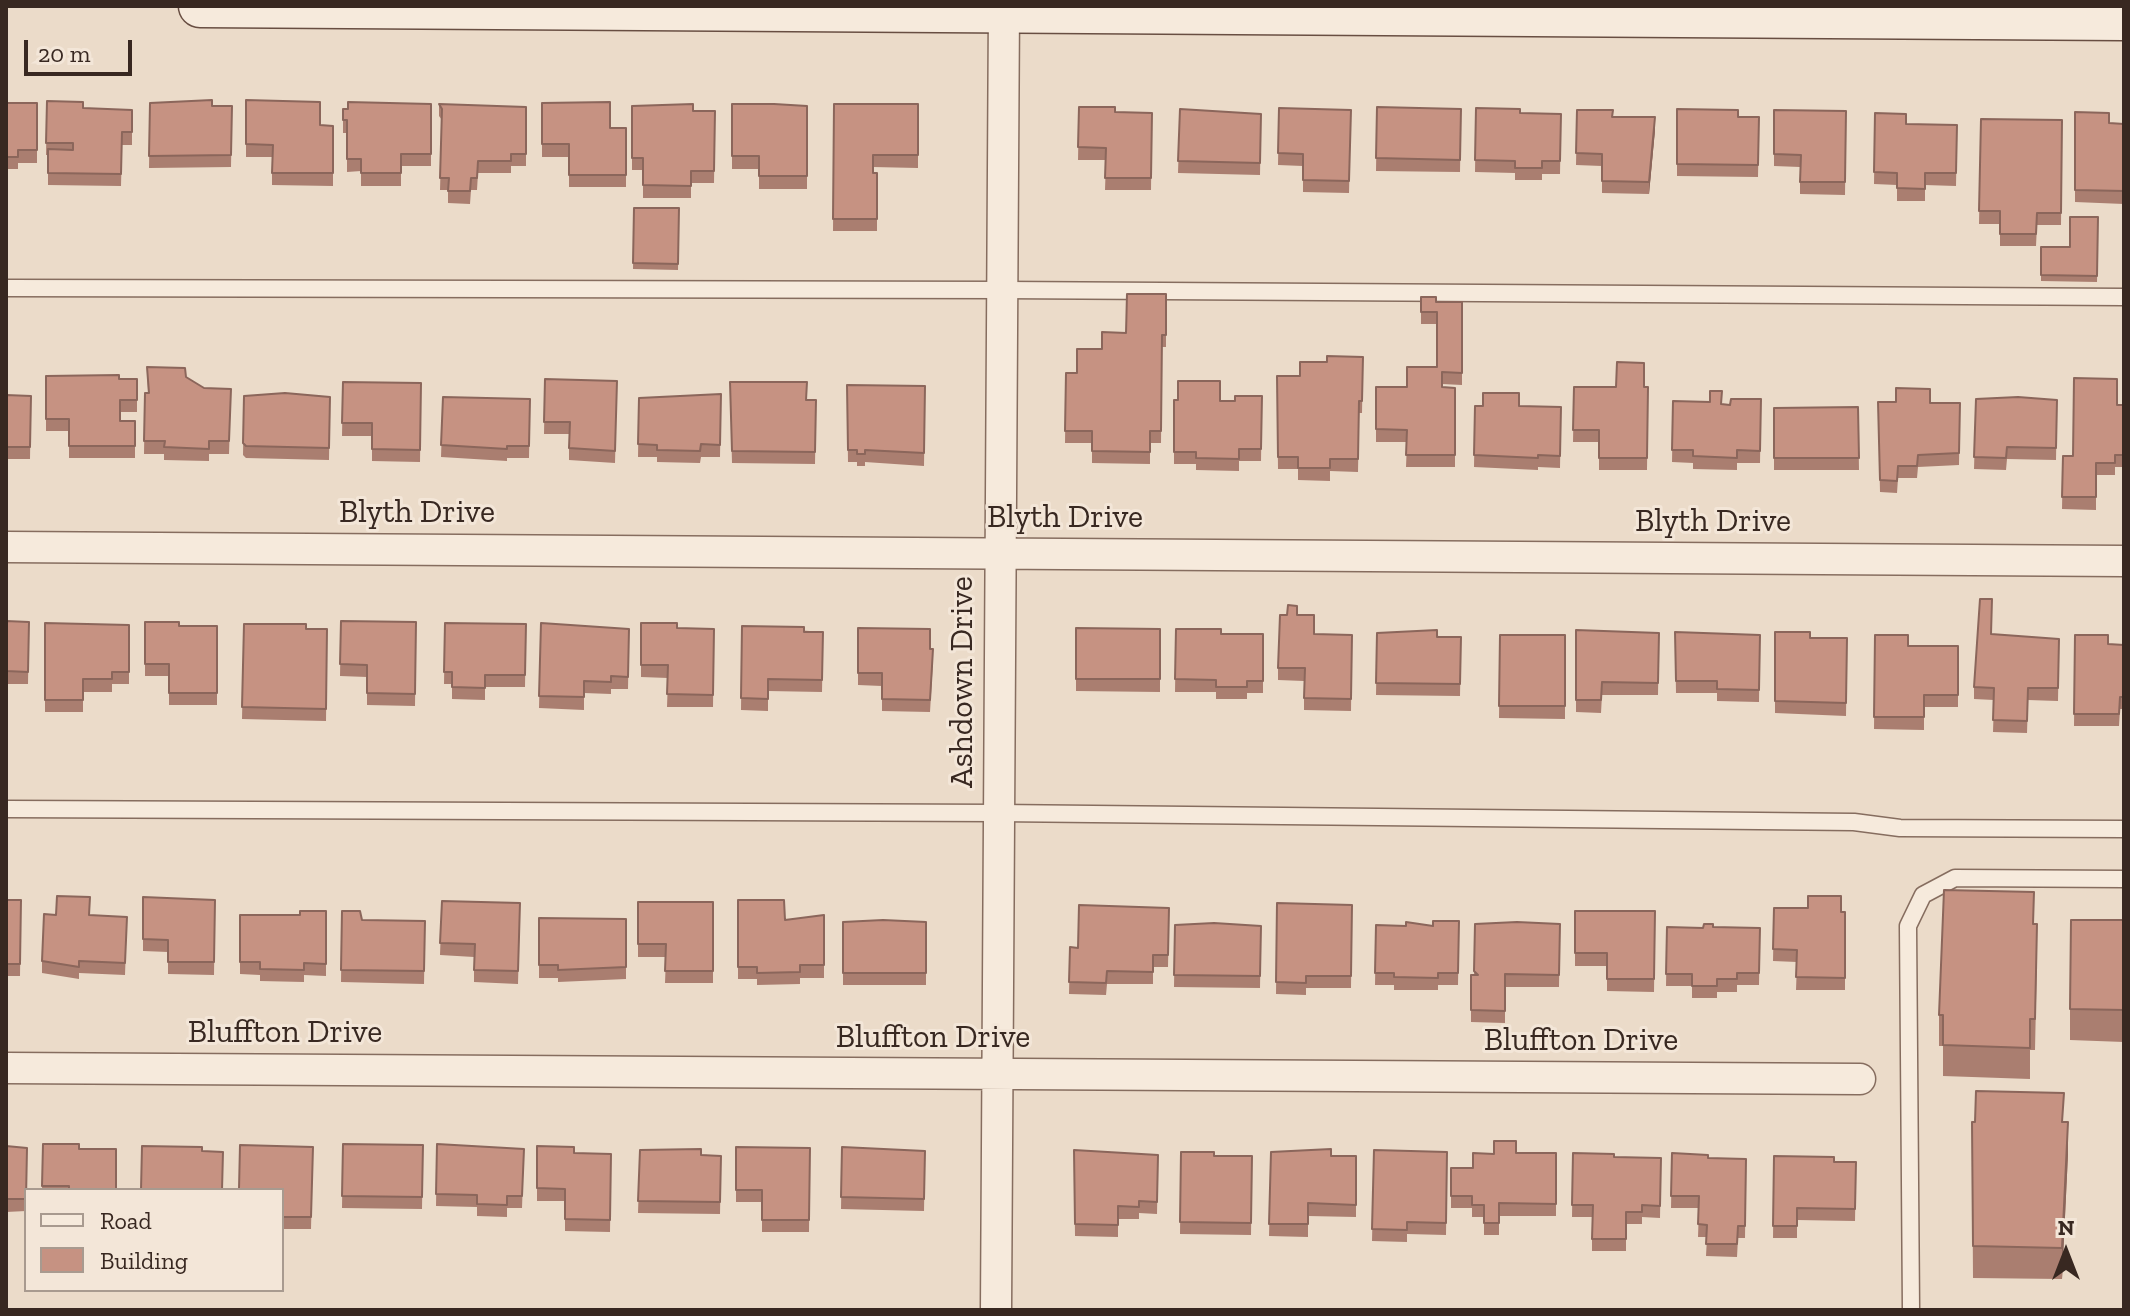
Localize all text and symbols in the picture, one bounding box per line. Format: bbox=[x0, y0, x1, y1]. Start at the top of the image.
scale bar bbox=[28, 24, 136, 74]
text: 20 m bbox=[38, 39, 90, 68]
street label: Blyth Drive bbox=[339, 494, 495, 532]
street label: Blyth Drive bbox=[987, 499, 1143, 537]
street label: Blyth Drive bbox=[1635, 503, 1791, 541]
street label: Ashdown Drive bbox=[944, 576, 982, 788]
street label: Bluffton Drive bbox=[188, 1014, 382, 1052]
street label: Bluffton Drive bbox=[836, 1019, 1030, 1057]
street label: Bluffton Drive bbox=[1484, 1022, 1678, 1060]
legend bbox=[24, 1188, 284, 1292]
text: Road bbox=[100, 1206, 152, 1235]
north arrow bbox=[2026, 1212, 2106, 1292]
text: N bbox=[2058, 1214, 2074, 1241]
text: Building bbox=[100, 1246, 188, 1275]

